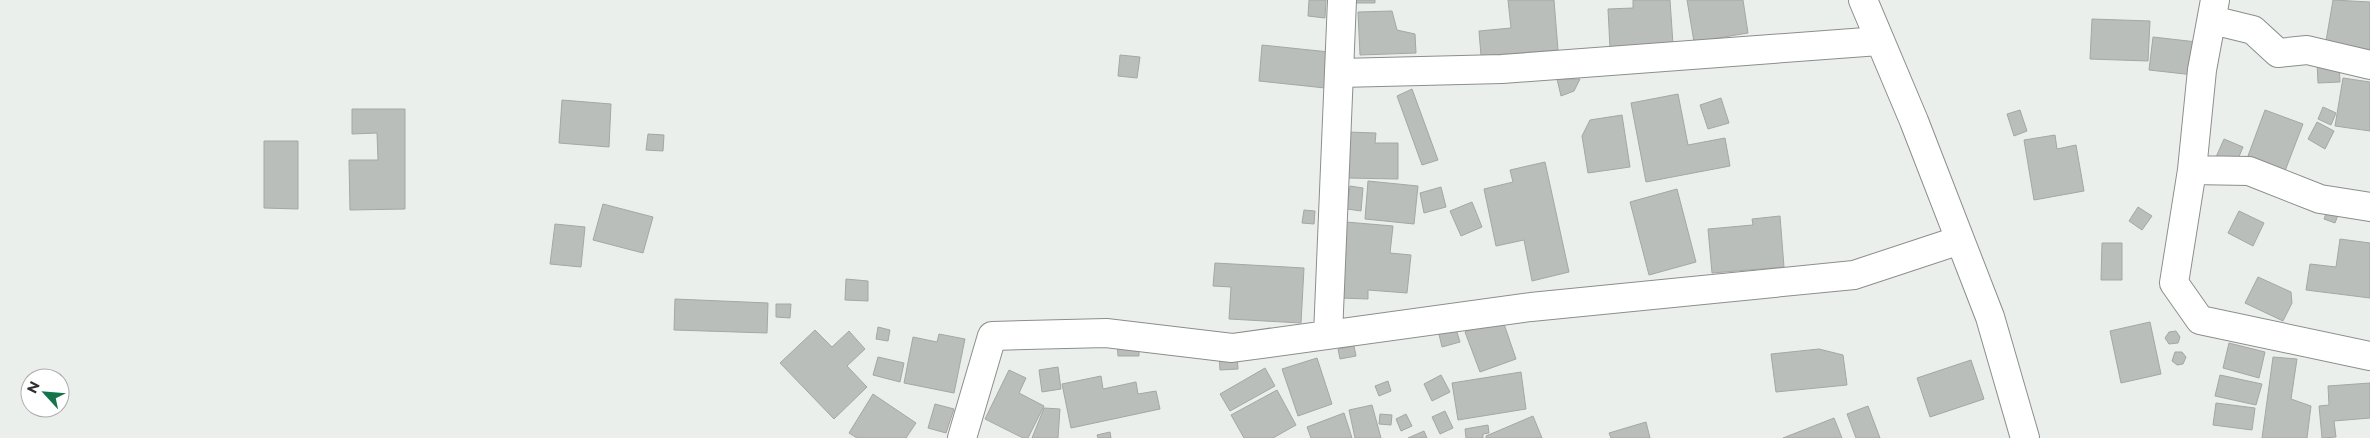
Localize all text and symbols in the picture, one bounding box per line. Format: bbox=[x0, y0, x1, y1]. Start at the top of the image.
north arrow bbox=[20, 368, 70, 418]
text: N bbox=[23, 378, 44, 396]

